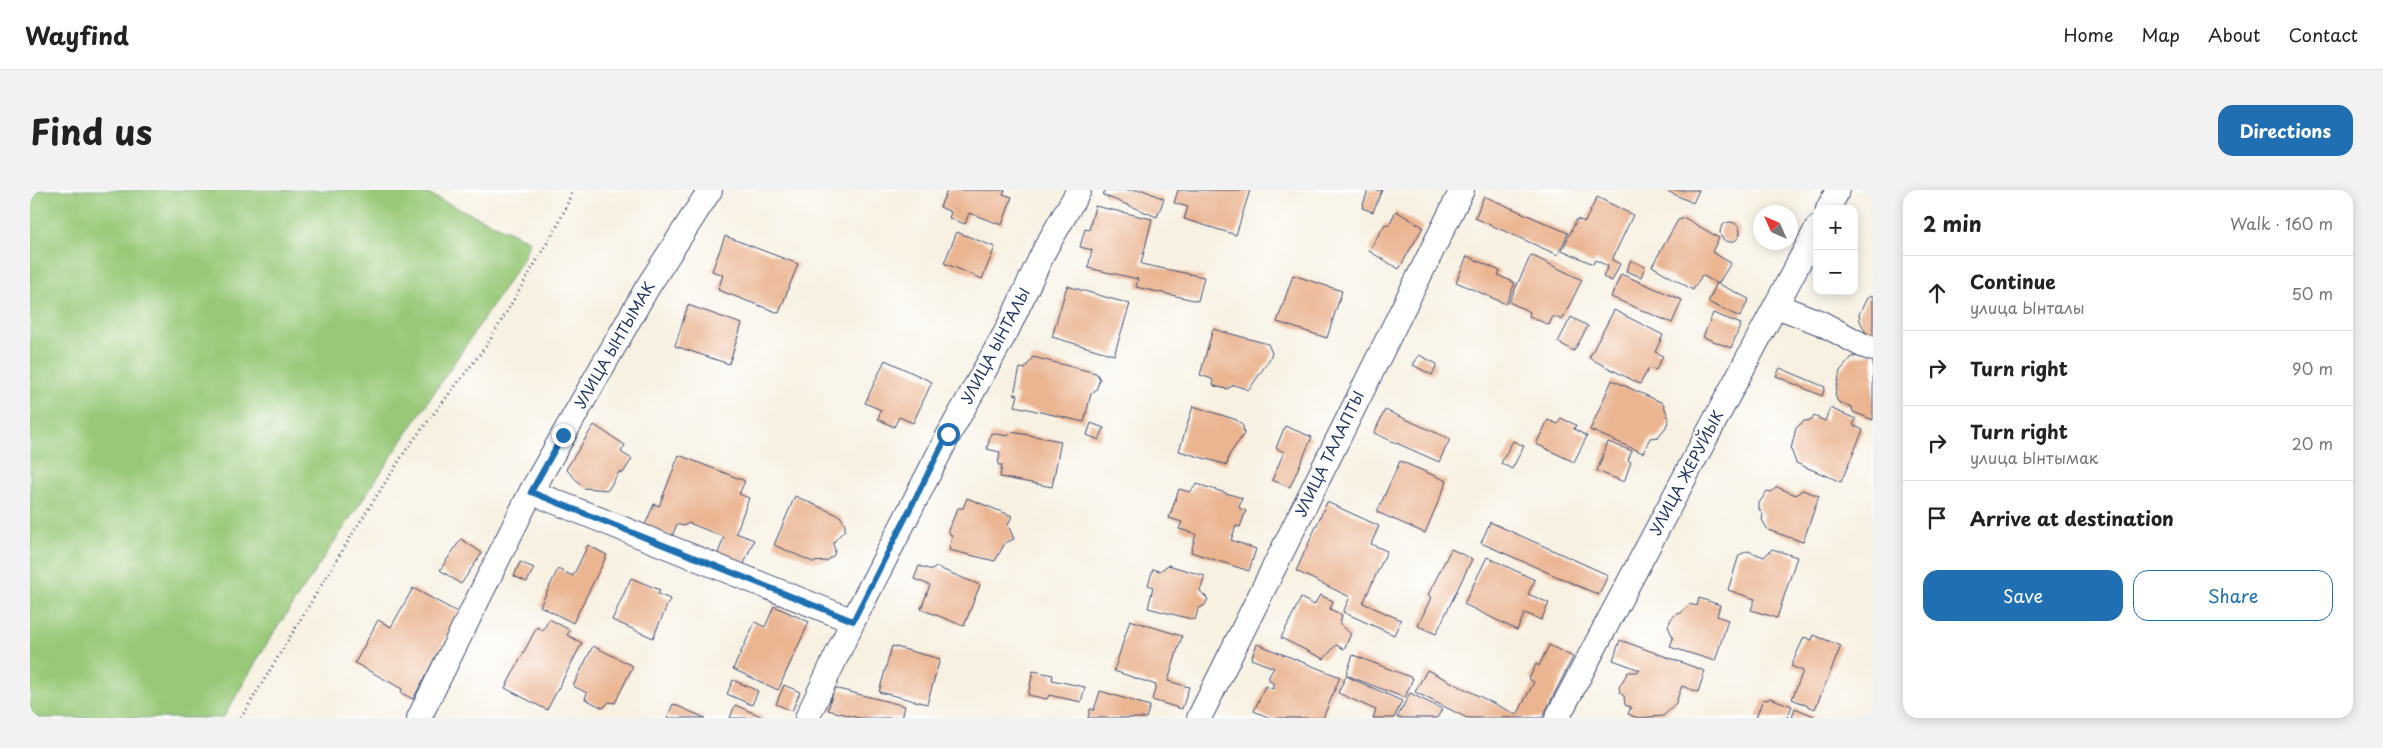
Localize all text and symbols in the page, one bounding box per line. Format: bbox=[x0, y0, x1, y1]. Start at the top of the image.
text: Wayfind bbox=[25, 17, 129, 53]
text: Home bbox=[2063, 21, 2113, 48]
text: Map bbox=[2141, 21, 2180, 48]
text: About bbox=[2208, 21, 2260, 48]
text: Contact bbox=[2288, 21, 2358, 48]
text: Find us bbox=[30, 104, 152, 157]
button: Directions bbox=[2218, 105, 2353, 156]
north arrow bbox=[1753, 205, 1798, 250]
map controls bbox=[1813, 205, 1858, 295]
button: + bbox=[1813, 205, 1858, 250]
text: 2 min bbox=[1923, 207, 1982, 239]
text: Walk · 160 m bbox=[2230, 211, 2333, 235]
button: − bbox=[1813, 250, 1858, 295]
text: Continue bbox=[1970, 267, 2056, 295]
street label: УЛИЦА ЫНТЫМАК bbox=[568, 276, 660, 412]
icon: ahead bbox=[1923, 279, 1951, 307]
text: 50 m bbox=[2292, 281, 2333, 305]
street label: УЛИЦА ЫНТАЛЫ bbox=[954, 283, 1035, 408]
text: улица Ынталы bbox=[1970, 295, 2084, 319]
icon: right bbox=[1923, 354, 1951, 382]
text: Turn right bbox=[1970, 354, 2068, 382]
text: 90 m bbox=[2292, 356, 2333, 380]
street label: УЛИЦА ТАЛАПТЫ bbox=[1288, 387, 1369, 520]
street label: УЛИЦА ЖЕРУЙЫК bbox=[1643, 406, 1728, 539]
text: Turn right bbox=[1970, 417, 2068, 445]
route start bbox=[937, 423, 960, 446]
route end bbox=[552, 424, 575, 447]
icon: right bbox=[1923, 429, 1951, 457]
text: 20 m bbox=[2292, 431, 2333, 455]
text: улица Ынтымак bbox=[1970, 445, 2098, 469]
icon: arrive bbox=[1923, 504, 1951, 532]
text: Arrive at destination bbox=[1970, 504, 2174, 532]
button: Save bbox=[1923, 570, 2123, 621]
button: Share bbox=[2133, 570, 2333, 621]

